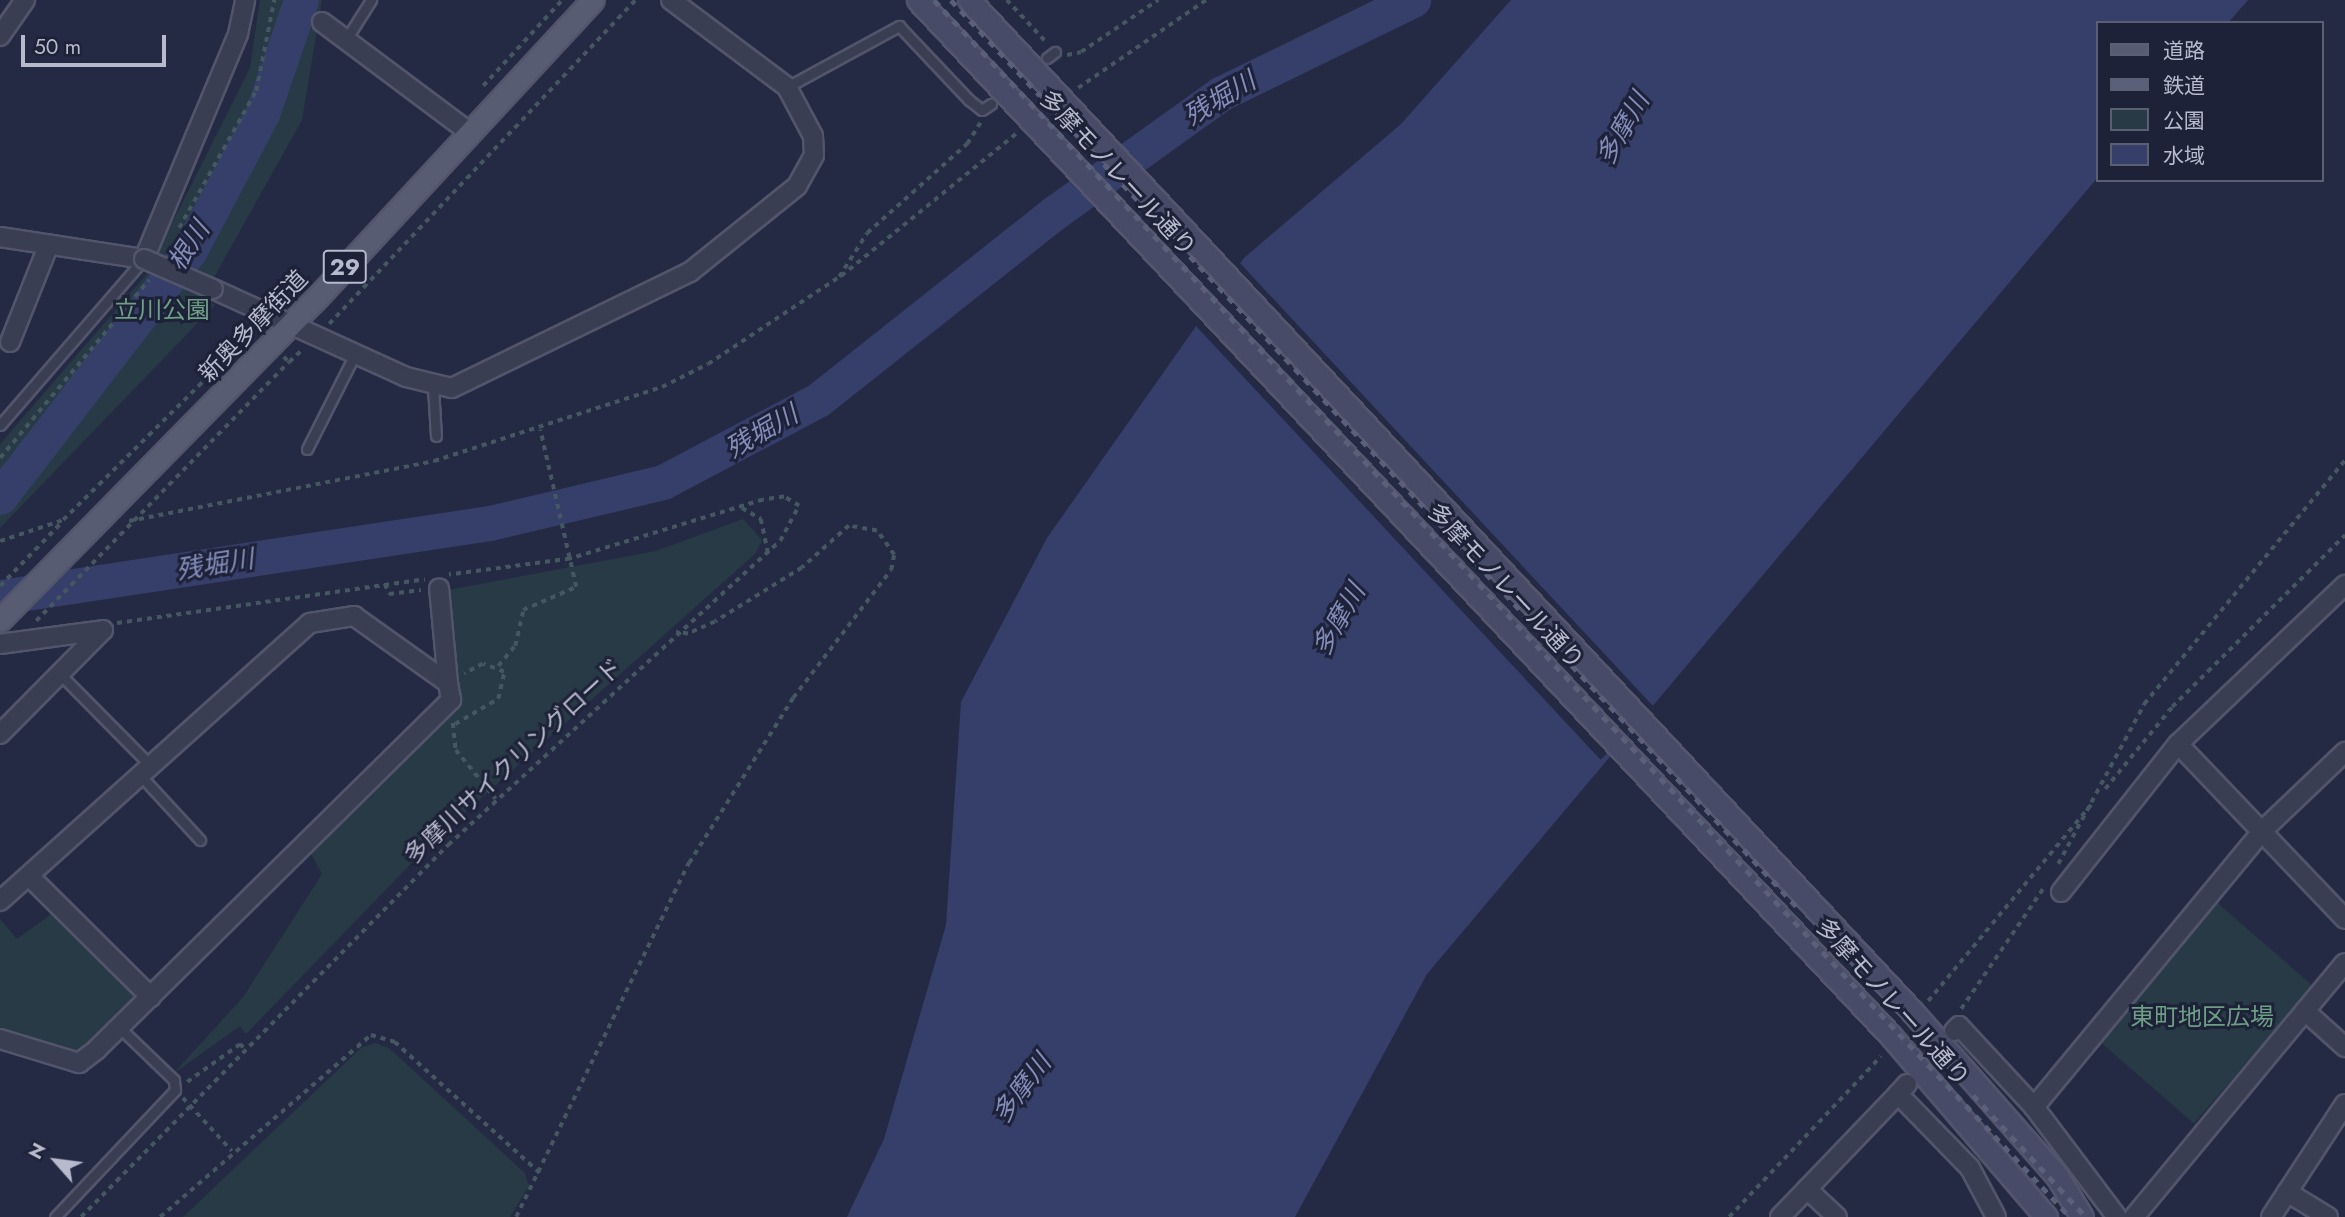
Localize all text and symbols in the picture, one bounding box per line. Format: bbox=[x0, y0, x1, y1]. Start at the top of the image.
scale bar bbox=[24, 21, 170, 65]
legend bbox=[2096, 21, 2324, 182]
text: 50 m bbox=[34, 32, 81, 62]
text: 道路 bbox=[2163, 36, 2205, 66]
water label: 残堀川 bbox=[1179, 66, 1261, 132]
text: 鉄道 bbox=[2163, 71, 2205, 101]
street label: 多摩モノレール通り bbox=[1034, 84, 1202, 262]
water label: 多摩川 bbox=[1590, 87, 1656, 171]
text: 公園 bbox=[2163, 106, 2205, 136]
text: 水域 bbox=[2163, 141, 2205, 171]
water label: 根川 bbox=[162, 216, 216, 276]
road number: 29 bbox=[322, 248, 368, 286]
street label: 新奥多摩街道 bbox=[193, 264, 313, 388]
park label: 立川公園 bbox=[114, 296, 210, 324]
water label: 残堀川 bbox=[720, 399, 804, 465]
street label: 多摩モノレール通り bbox=[1422, 497, 1590, 675]
water label: 残堀川 bbox=[174, 543, 256, 587]
water label: 多摩川 bbox=[1306, 578, 1372, 662]
street label: 多摩川サイクリングロード bbox=[398, 652, 628, 870]
street label: 多摩モノレール通り bbox=[1810, 912, 1976, 1092]
park label: 東町地区広場 bbox=[2130, 1003, 2274, 1031]
water label: 多摩川 bbox=[986, 1048, 1058, 1130]
north arrow bbox=[21, 1126, 91, 1196]
text: N bbox=[22, 1138, 52, 1164]

